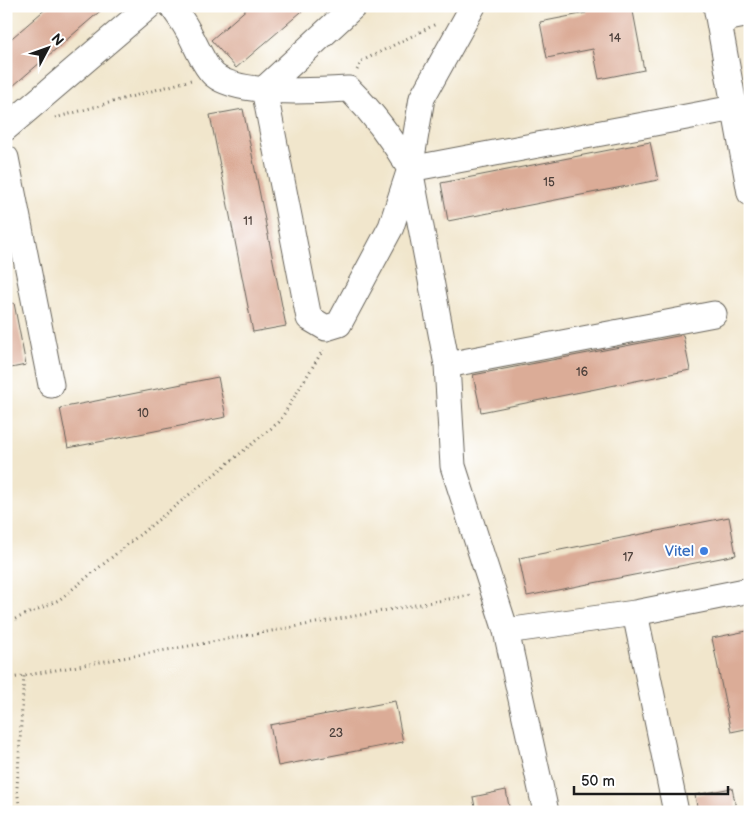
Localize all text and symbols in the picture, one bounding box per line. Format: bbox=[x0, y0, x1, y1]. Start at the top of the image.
north arrow bbox=[22, 22, 72, 72]
text: N bbox=[48, 30, 67, 49]
house number: 14 bbox=[609, 31, 622, 46]
house number: 15 bbox=[543, 175, 555, 190]
house number: 11 bbox=[243, 214, 253, 229]
house number: 16 bbox=[576, 365, 588, 380]
house number: 10 bbox=[137, 406, 149, 421]
place label: Vitel bbox=[665, 542, 694, 561]
marker: Vitel bbox=[698, 545, 710, 557]
house number: 17 bbox=[623, 550, 633, 565]
house number: 23 bbox=[329, 726, 343, 741]
scale bar bbox=[574, 763, 727, 795]
text: 50 m bbox=[581, 772, 615, 791]

